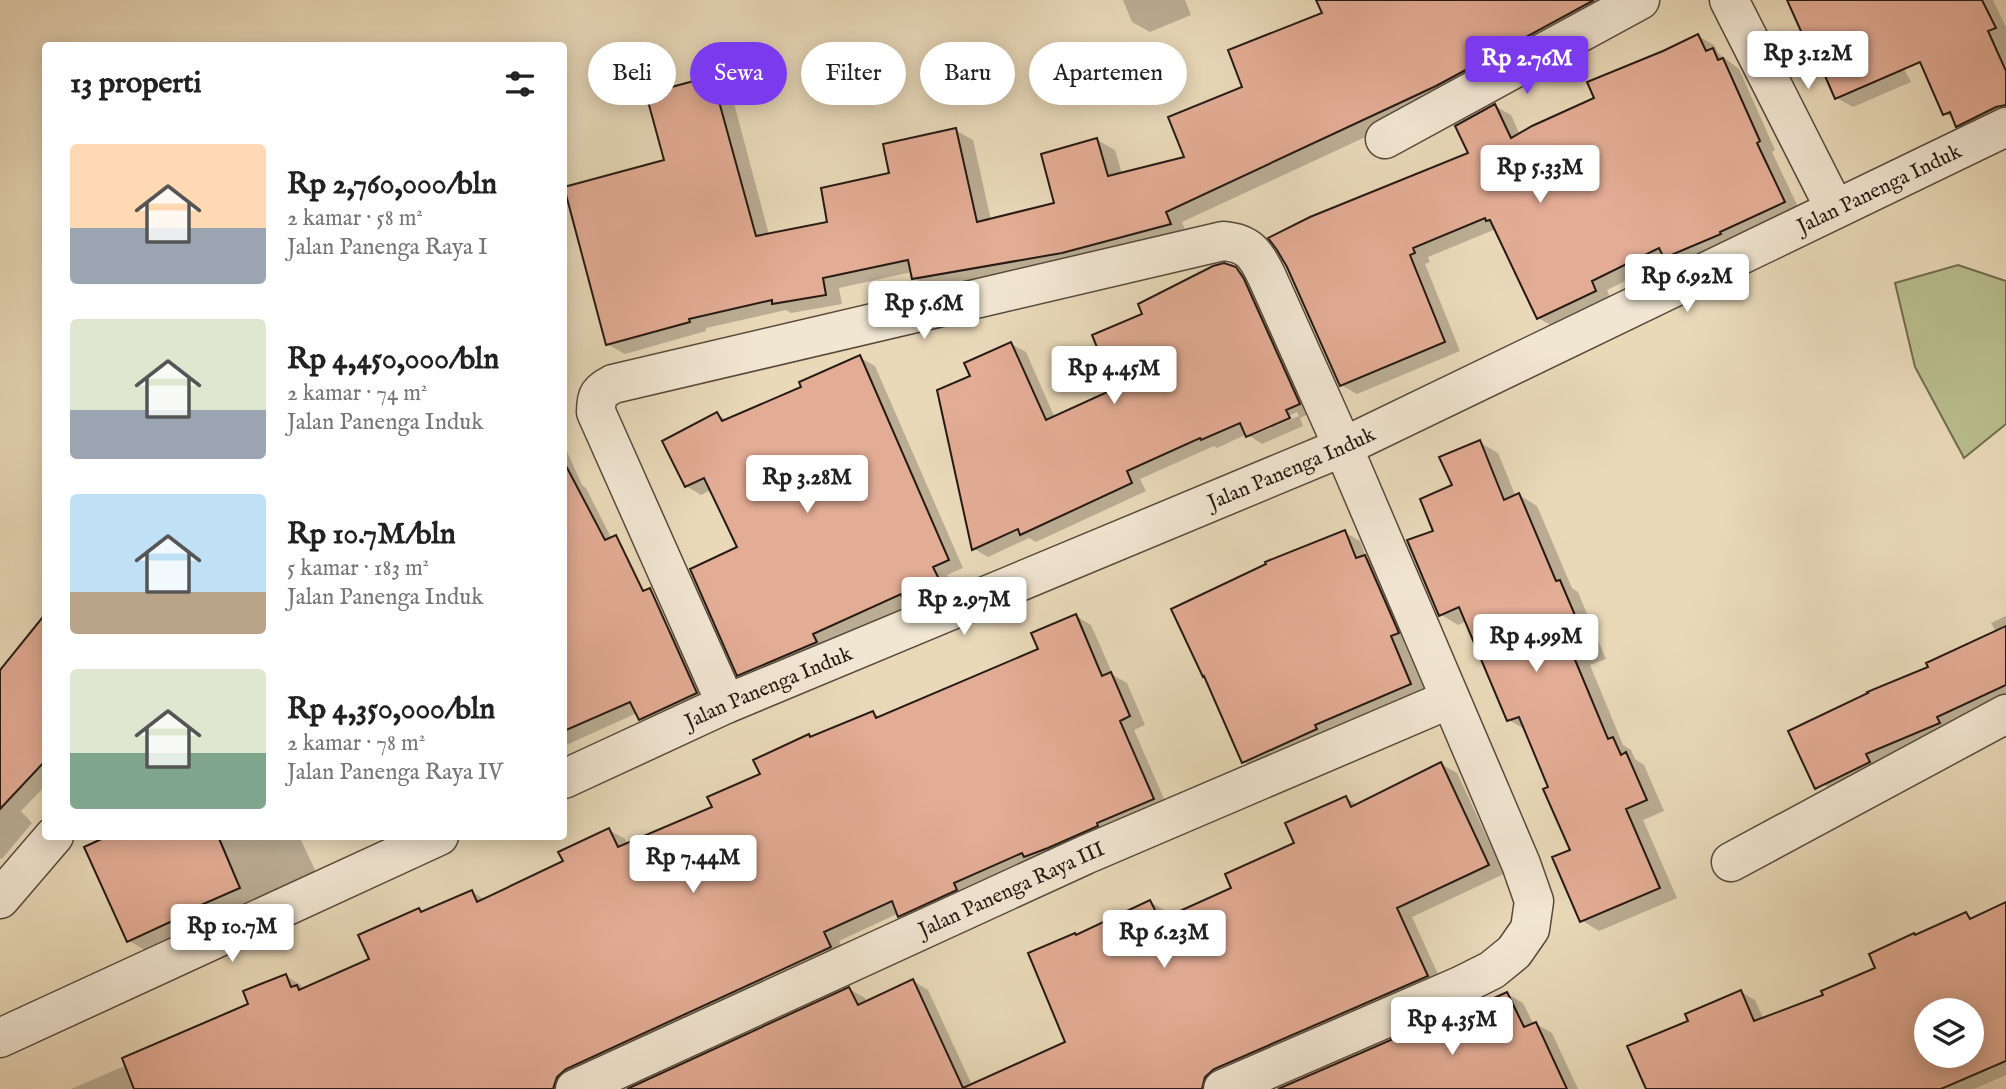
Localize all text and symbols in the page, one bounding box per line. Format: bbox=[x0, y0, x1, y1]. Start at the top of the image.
pin: Rp 3.12M bbox=[1736, 32, 1880, 91]
pin: Rp 2.76M bbox=[1455, 36, 1599, 96]
text: Rp 3.12M bbox=[1763, 39, 1853, 68]
chip: Beli bbox=[588, 42, 676, 105]
chip: Sewa bbox=[690, 42, 787, 105]
chip: Filter bbox=[801, 42, 906, 105]
chip: Baru bbox=[920, 42, 1015, 105]
chip: Apartemen bbox=[1029, 42, 1187, 105]
text: Rp 2.76M bbox=[1481, 44, 1573, 73]
text: 13 properti bbox=[70, 65, 202, 103]
icon: filters bbox=[501, 65, 539, 103]
street label: Jalan Panenga Induk bbox=[1791, 138, 1967, 242]
pin: Rp 5.33M bbox=[1468, 146, 1612, 205]
text: Rp 5.33M bbox=[1497, 153, 1583, 182]
text: Rp 2,760,000/bln bbox=[287, 166, 497, 204]
icon: home bbox=[126, 172, 210, 256]
text: 2 kamar · 58 m² bbox=[287, 204, 423, 233]
text: Jalan Panenga Raya I bbox=[287, 233, 488, 262]
pin: Rp 6.92M bbox=[1615, 254, 1759, 314]
text: Rp 6.92M bbox=[1641, 262, 1733, 291]
pin: Rp 5.6M bbox=[859, 282, 989, 341]
text: Rp 5.6M bbox=[884, 289, 964, 318]
text: Rp 4,450,000/bln bbox=[287, 341, 499, 379]
pin: Rp 4.45M bbox=[1042, 346, 1186, 406]
icon: home bbox=[126, 347, 210, 431]
text: Rp 4.45M bbox=[1068, 354, 1160, 383]
text: 2 kamar · 74 m² bbox=[287, 379, 428, 408]
text: Jalan Panenga Induk bbox=[287, 408, 483, 437]
street label: Jalan Panenga Induk bbox=[1202, 421, 1381, 518]
pin: Rp 3.28M bbox=[735, 456, 879, 515]
text: Rp 3.28M bbox=[762, 463, 852, 492]
text: Rp 10.7M/bln bbox=[287, 516, 456, 554]
icon: home bbox=[126, 522, 210, 606]
text: 5 kamar · 183 m² bbox=[287, 554, 429, 583]
pin: Rp 2.97M bbox=[892, 578, 1036, 637]
text: Jalan Panenga Induk bbox=[287, 583, 483, 612]
text: Rp 2.97M bbox=[917, 585, 1011, 614]
pin: Rp 4.99M bbox=[1464, 614, 1608, 674]
text: Rp 4.99M bbox=[1489, 622, 1583, 651]
street label: Jalan Panenga Induk bbox=[679, 641, 857, 737]
text: Rp 4,350,000/bln bbox=[287, 691, 495, 729]
icon: home bbox=[126, 697, 210, 781]
text: 2 kamar · 78 m² bbox=[287, 729, 425, 758]
text: Jalan Panenga Raya IV bbox=[287, 758, 503, 787]
pin: Rp 7.44M bbox=[621, 836, 765, 895]
street label: Jalan Panenga Raya III bbox=[913, 836, 1109, 945]
text: Rp 7.44M bbox=[646, 843, 740, 872]
pin: Rp 10.7M bbox=[160, 904, 304, 964]
pin: Rp 6.23M bbox=[1092, 911, 1236, 970]
text: Rp 10.7M bbox=[187, 912, 277, 941]
text: Rp 6.23M bbox=[1119, 918, 1209, 947]
pin: Rp 4.35M bbox=[1380, 998, 1524, 1057]
map controls bbox=[1914, 998, 1984, 1068]
button: layers bbox=[1914, 998, 1984, 1068]
text: Rp 4.35M bbox=[1407, 1005, 1497, 1034]

